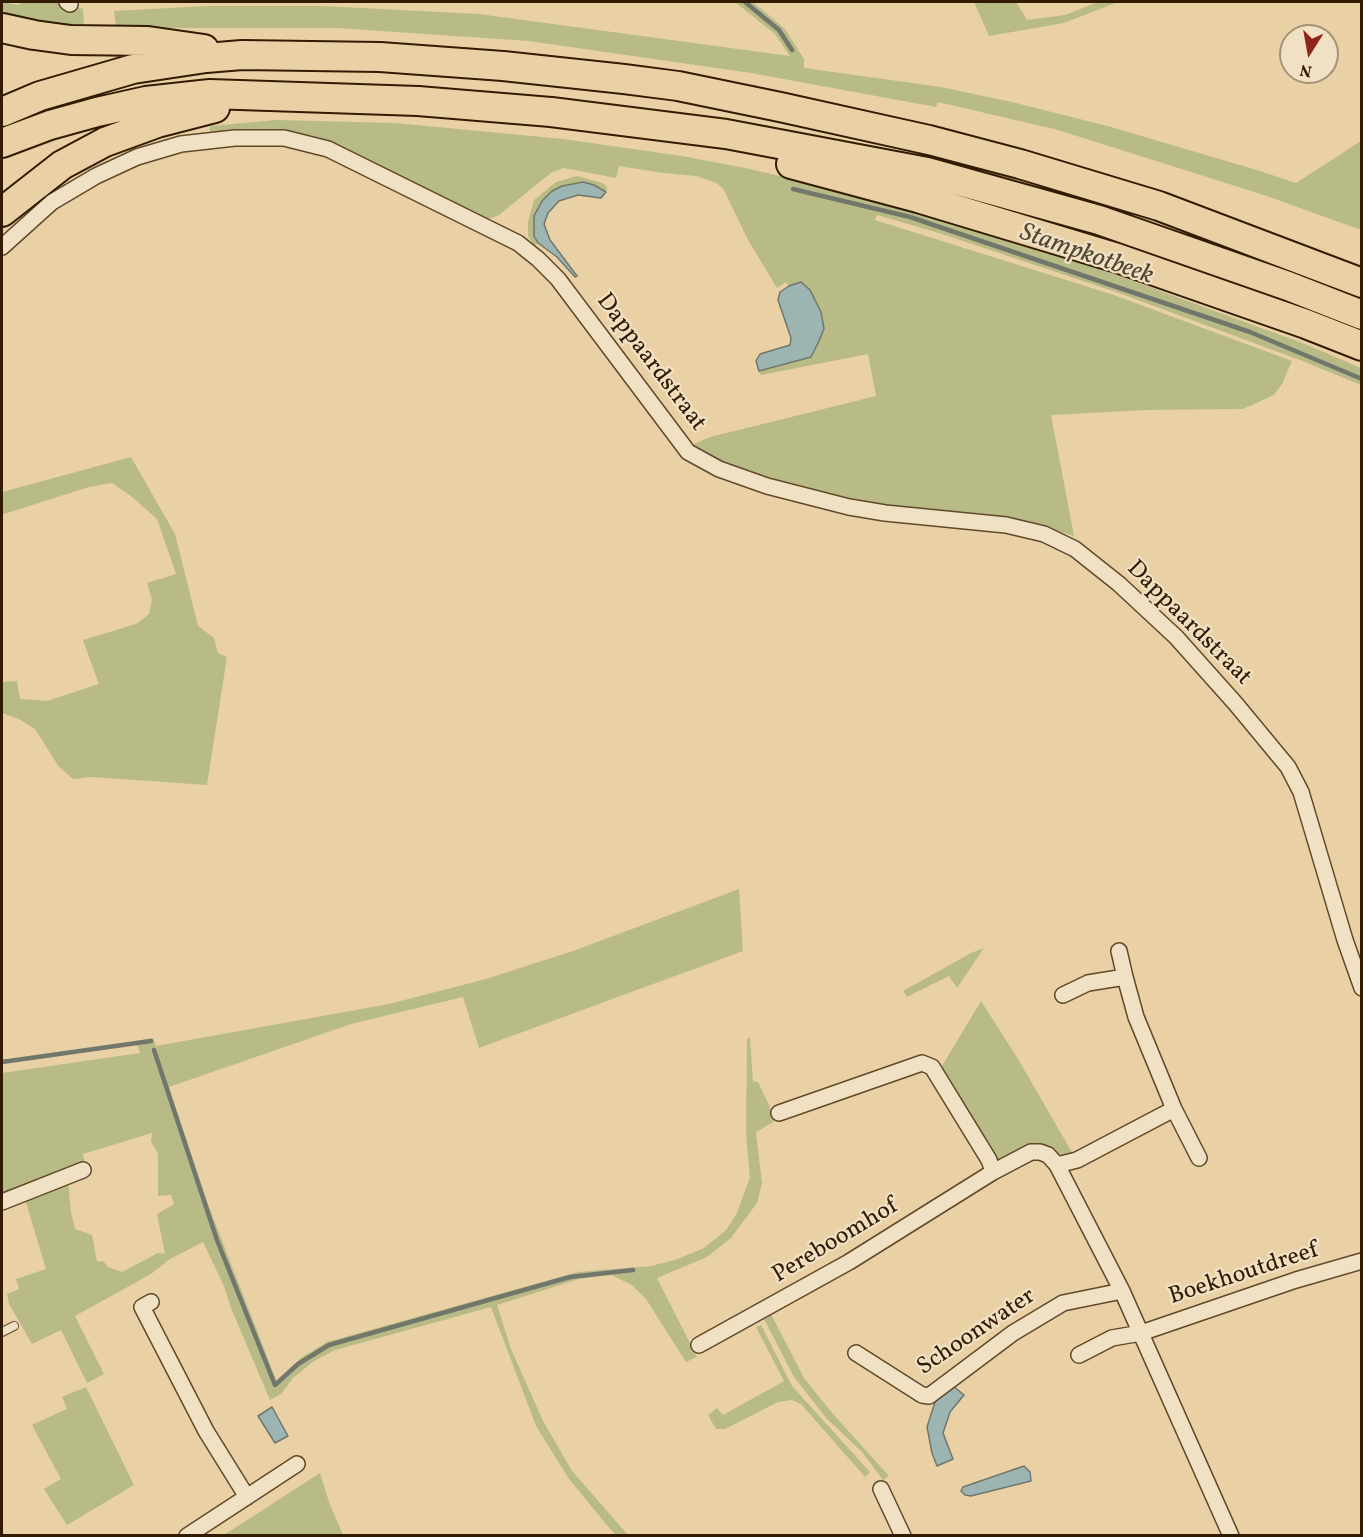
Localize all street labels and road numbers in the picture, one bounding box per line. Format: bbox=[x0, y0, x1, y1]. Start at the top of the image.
street label: Dappaardstraat bbox=[589, 288, 711, 438]
street label: Dappaardstraat bbox=[1119, 555, 1257, 693]
street label: Pereboomhof bbox=[768, 1193, 904, 1291]
street label: Boekhoutdreef bbox=[1166, 1237, 1322, 1313]
street label: Schoonwater bbox=[912, 1283, 1042, 1383]

